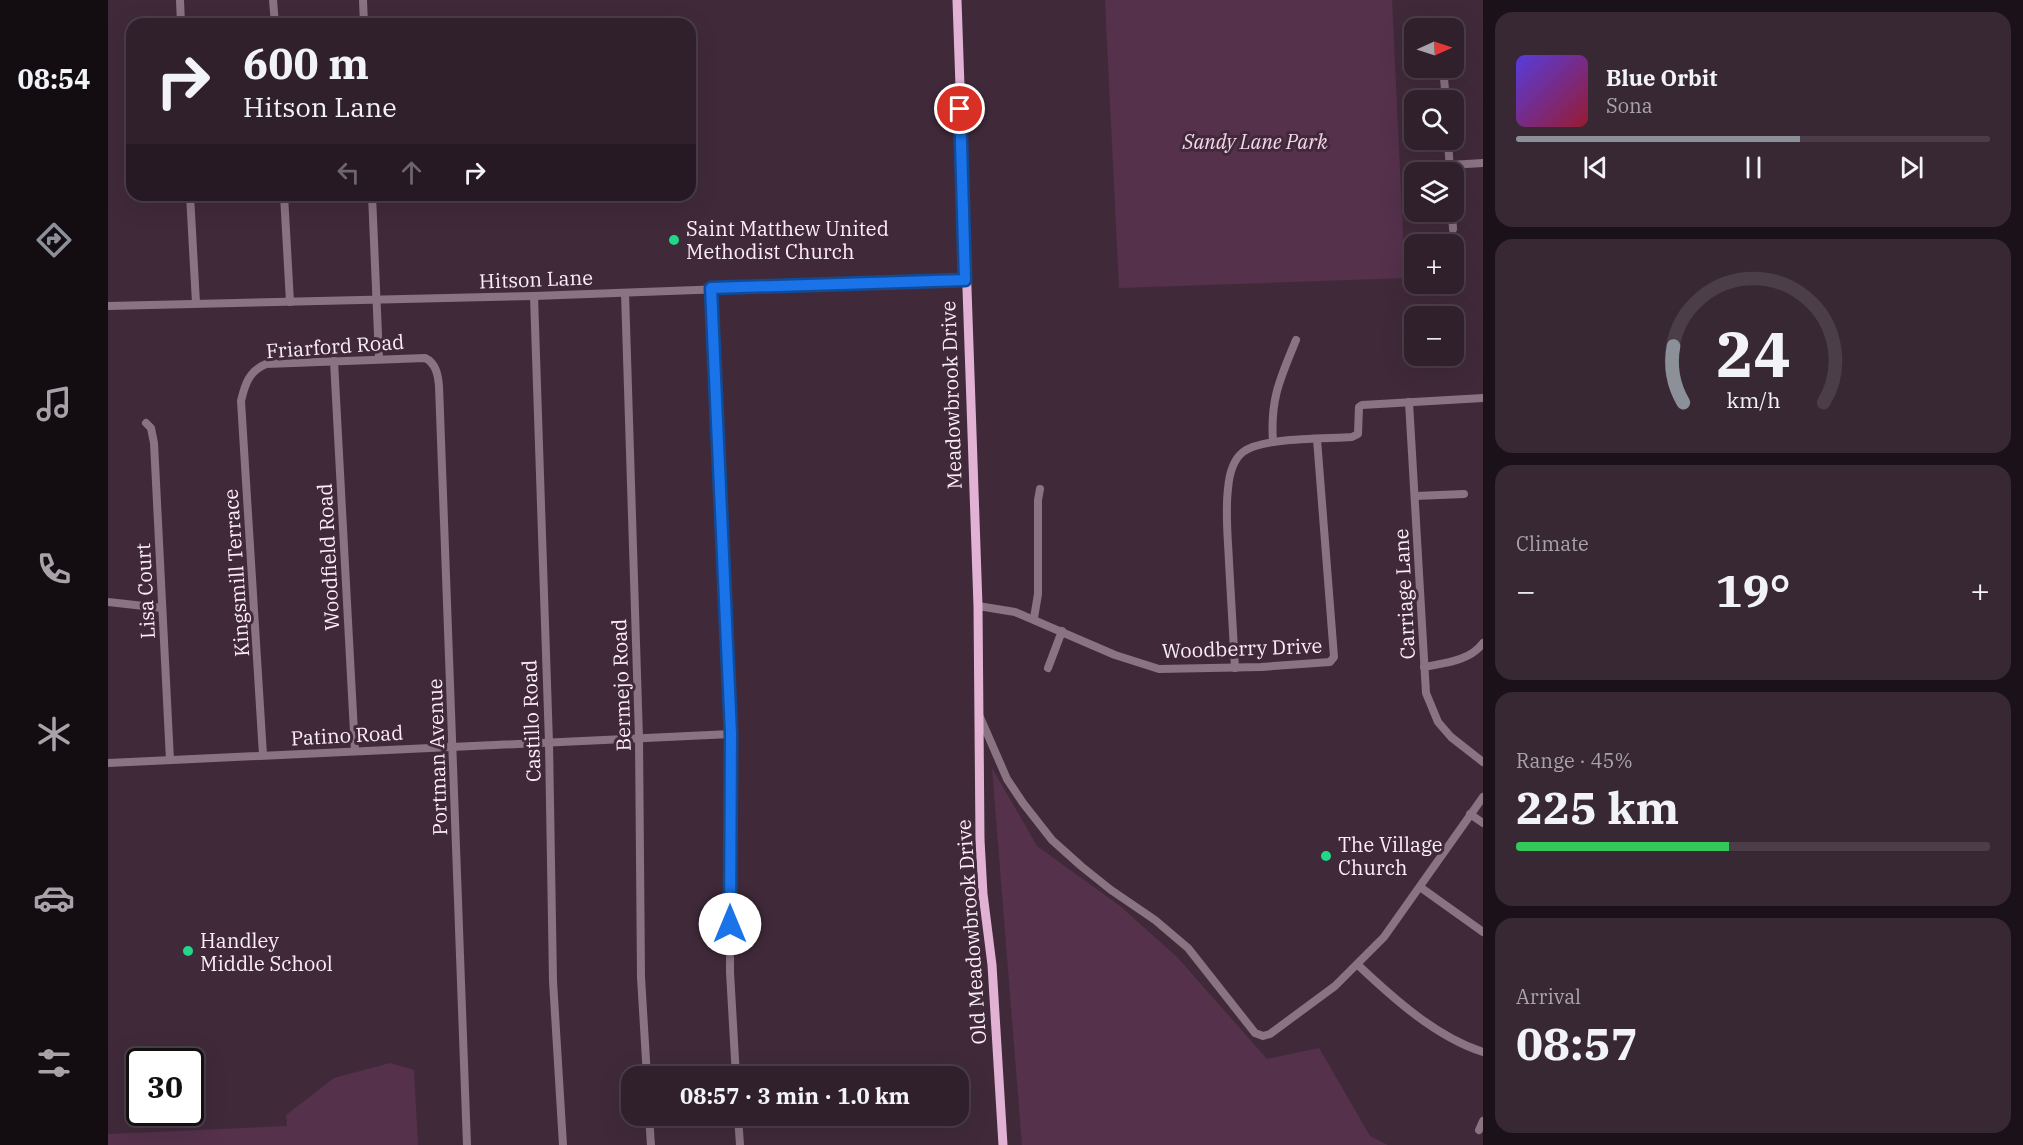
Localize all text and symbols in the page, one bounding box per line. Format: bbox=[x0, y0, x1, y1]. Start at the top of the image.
north arrow bbox=[1404, 18, 1464, 78]
map controls bbox=[1404, 18, 1464, 366]
text: 600 m bbox=[243, 36, 369, 91]
icon: right bbox=[144, 42, 222, 120]
text: 08:54 bbox=[18, 61, 90, 96]
text: Blue Orbit bbox=[1606, 63, 1717, 92]
pin bbox=[934, 83, 985, 134]
text: Hitson Lane bbox=[243, 89, 397, 124]
button: search bbox=[1404, 90, 1464, 150]
icon: arrive bbox=[943, 92, 976, 125]
text: Sona bbox=[1606, 92, 1653, 119]
park label: Sandy Lane Park bbox=[1181, 128, 1328, 155]
icon: previous bbox=[1579, 151, 1612, 184]
icon: pause bbox=[1737, 151, 1770, 184]
icon: next bbox=[1895, 151, 1928, 184]
icon: left bbox=[332, 156, 365, 189]
icon: ahead bbox=[395, 156, 428, 189]
icon: right bbox=[458, 156, 491, 189]
button: layers bbox=[1404, 162, 1464, 222]
place label: Saint Matthew United Methodist Church bbox=[686, 215, 889, 265]
icon: directions bbox=[33, 219, 75, 261]
marker: Saint Matthew United Methodist Church bbox=[667, 233, 681, 247]
button: + bbox=[1404, 234, 1464, 294]
street label: Hitson Lane bbox=[479, 264, 593, 294]
street label: Meadowbrook Drive bbox=[934, 300, 968, 490]
button: − bbox=[1404, 306, 1464, 366]
text: 24 bbox=[1716, 313, 1790, 394]
street label: Friarford Road bbox=[265, 328, 405, 364]
icon: music bbox=[33, 383, 75, 425]
text: km/h bbox=[1726, 386, 1780, 414]
street label: Woodfield Road bbox=[311, 483, 345, 631]
street label: Kingsmill Terrace bbox=[217, 488, 255, 658]
street label: Carriage Lane bbox=[1387, 528, 1421, 660]
text: Climate bbox=[1516, 530, 1589, 557]
street label: Lisa Court bbox=[129, 542, 161, 640]
icon: phone bbox=[33, 548, 75, 590]
text: 19° bbox=[1715, 561, 1791, 619]
text: − bbox=[1516, 569, 1536, 612]
text: + bbox=[1970, 569, 1990, 612]
street label: Bermejo Road bbox=[605, 618, 637, 752]
street label: Woodberry Drive bbox=[1161, 632, 1323, 664]
street label: Castillo Road bbox=[515, 659, 547, 783]
street label: Portman Avenue bbox=[421, 678, 453, 836]
icon: climate bbox=[33, 713, 75, 755]
street label: Patino Road bbox=[290, 719, 404, 751]
text: Range · 45% bbox=[1516, 747, 1633, 774]
text: 225 km bbox=[1516, 778, 1679, 836]
street label: Old Meadowbrook Drive bbox=[950, 819, 992, 1045]
place label: The Village Church bbox=[1338, 831, 1442, 881]
marker: The Village Church bbox=[1319, 849, 1333, 863]
icon: car bbox=[33, 877, 75, 919]
position arrow bbox=[698, 892, 762, 956]
place label: Handley Middle School bbox=[200, 927, 333, 977]
marker: Handley Middle School bbox=[181, 944, 195, 958]
text: Arrival bbox=[1516, 983, 1581, 1010]
text: 08:57 bbox=[1516, 1014, 1638, 1072]
icon: filters bbox=[33, 1042, 75, 1084]
speed limit sign: 30 bbox=[126, 1048, 204, 1126]
text: 08:57 · 3 min · 1.0 km bbox=[680, 1081, 910, 1110]

